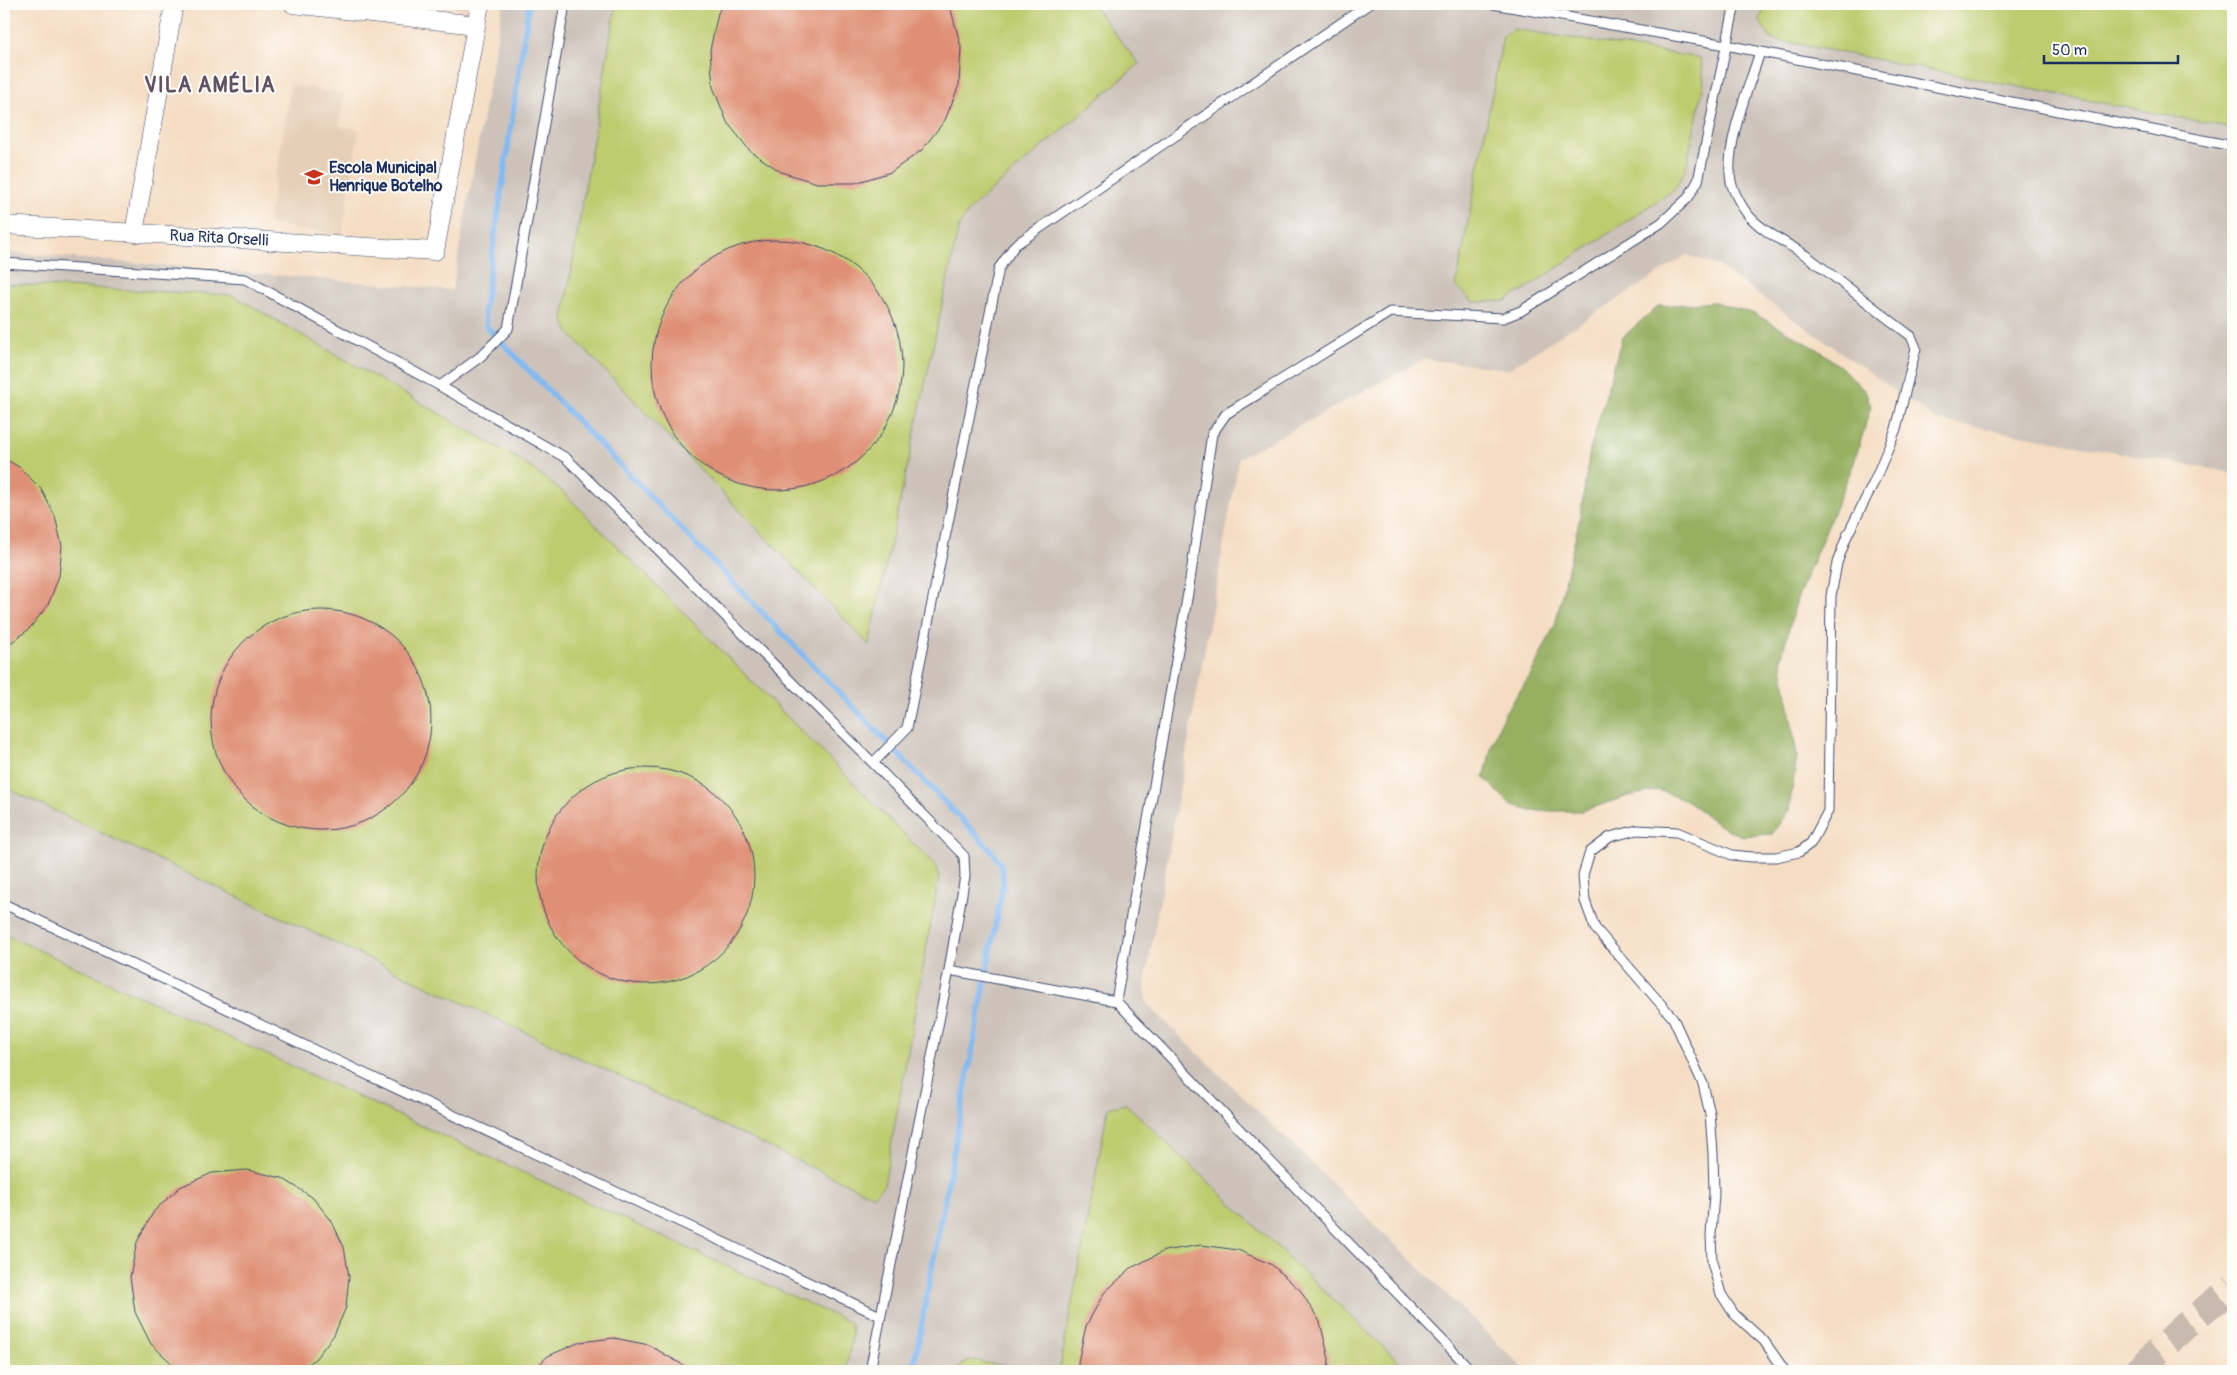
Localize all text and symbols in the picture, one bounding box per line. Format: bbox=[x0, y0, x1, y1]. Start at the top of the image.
scale bar bbox=[2044, 32, 2178, 64]
text: 50 m bbox=[2052, 41, 2087, 60]
district label: VILA AMÉLIA bbox=[144, 71, 276, 99]
place label: Escola Municipal Henrique Botelho bbox=[329, 158, 443, 196]
school or university icon: Escola Municipal Henrique Botelho bbox=[303, 166, 325, 188]
street label: Rua Rita Orselli bbox=[169, 225, 269, 251]

